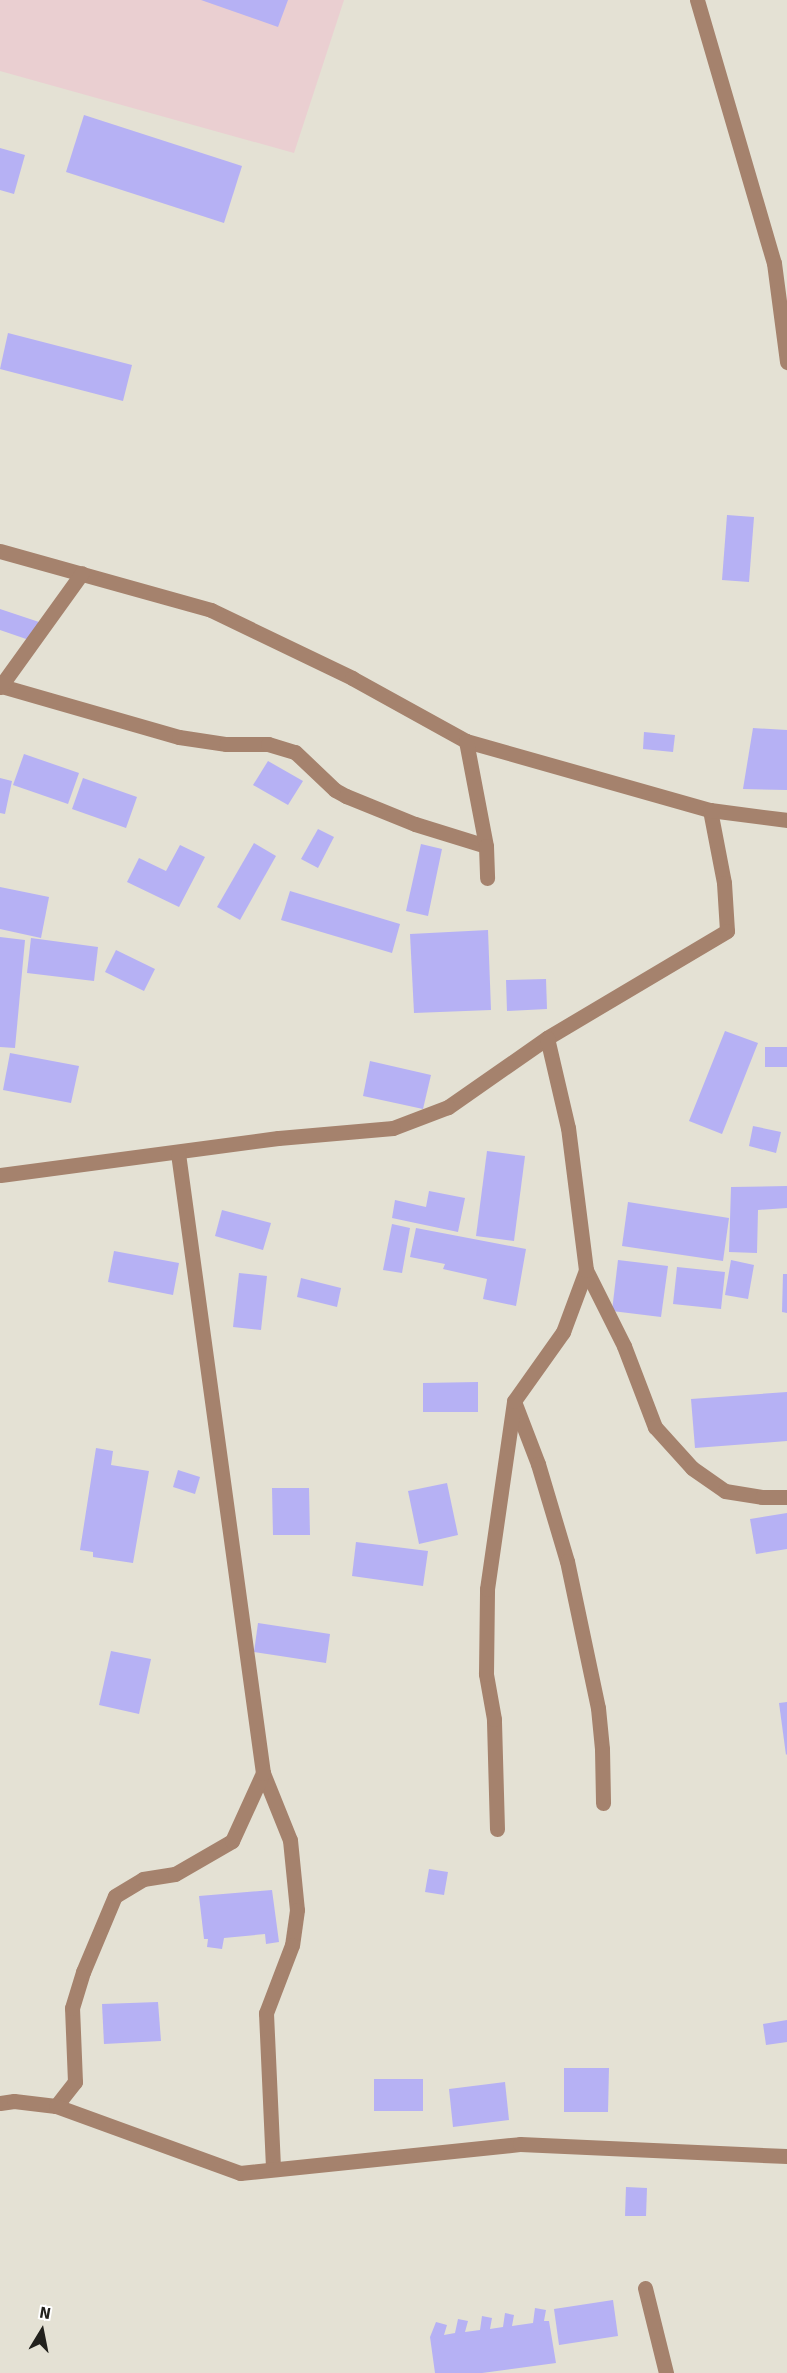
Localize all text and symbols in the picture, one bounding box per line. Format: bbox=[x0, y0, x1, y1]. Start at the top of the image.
north arrow bbox=[12, 2301, 72, 2361]
text: N bbox=[38, 2302, 52, 2324]

